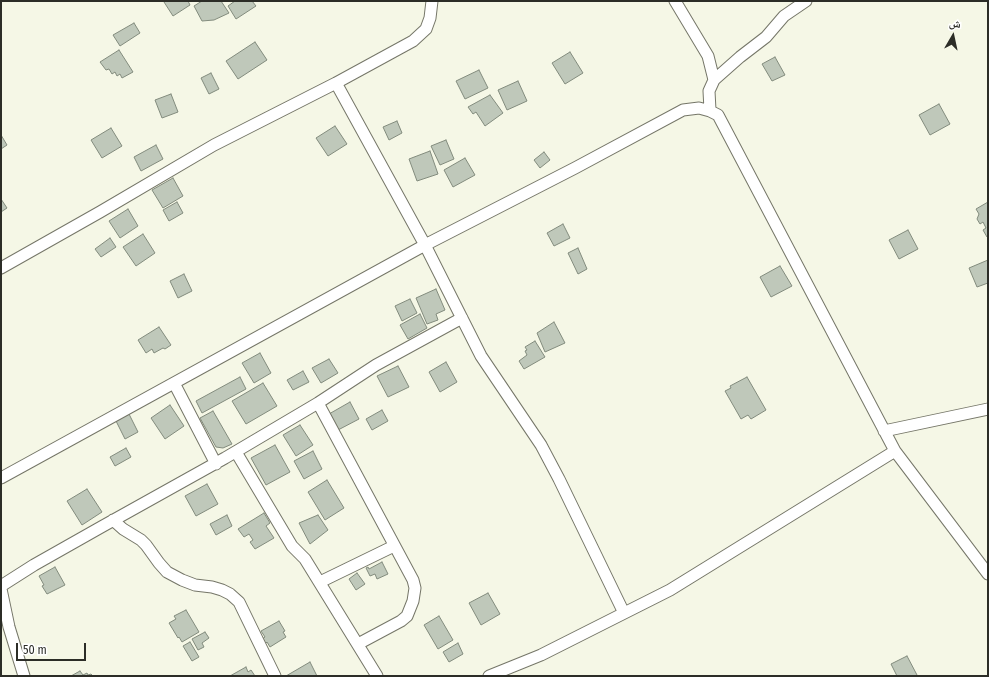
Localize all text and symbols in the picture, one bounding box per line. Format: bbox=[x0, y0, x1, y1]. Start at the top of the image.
north arrow bbox=[933, 16, 973, 56]
text: ش bbox=[948, 16, 962, 31]
scale bar bbox=[18, 635, 88, 661]
text: 50 m bbox=[23, 643, 47, 657]

